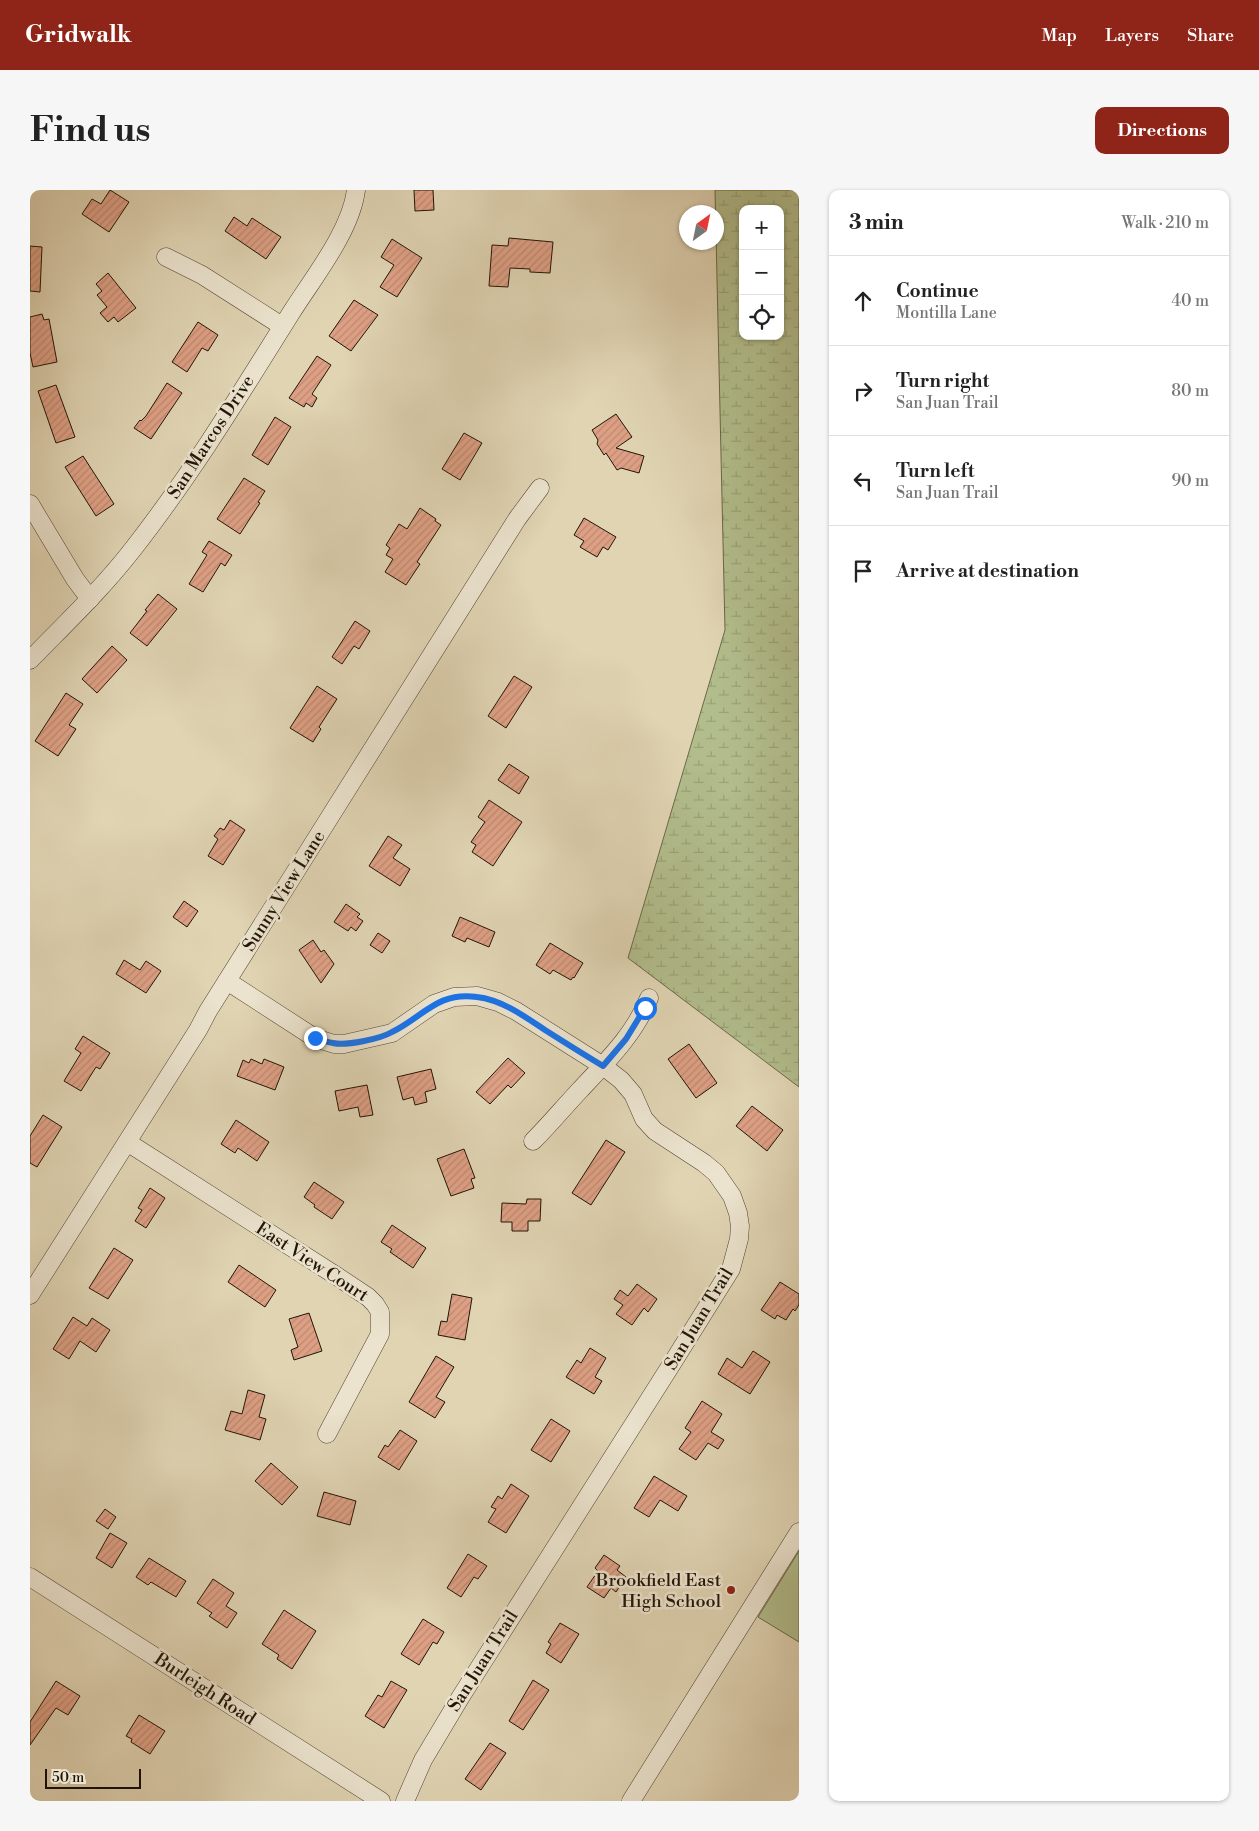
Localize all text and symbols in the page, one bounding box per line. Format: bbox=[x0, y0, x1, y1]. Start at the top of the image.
text: Gridwalk bbox=[25, 20, 132, 50]
text: Map bbox=[1042, 24, 1077, 47]
text: Layers bbox=[1105, 24, 1159, 47]
text: Share bbox=[1187, 24, 1234, 47]
button: Directions bbox=[1095, 107, 1229, 154]
text: Find us bbox=[30, 109, 150, 152]
north arrow bbox=[679, 205, 724, 250]
map controls bbox=[739, 205, 784, 340]
button: + bbox=[739, 205, 784, 250]
text: 3 min bbox=[849, 210, 904, 236]
text: Walk · 210 m bbox=[1121, 213, 1209, 233]
button: − bbox=[739, 250, 784, 295]
text: Continue bbox=[896, 279, 979, 303]
icon: ahead bbox=[849, 287, 877, 315]
text: 40 m bbox=[1172, 291, 1209, 311]
button: locate bbox=[739, 295, 784, 340]
text: Montilla Lane bbox=[896, 303, 997, 323]
text: Turn right bbox=[896, 369, 989, 393]
street label: San Marcos Drive bbox=[162, 371, 260, 503]
icon: right bbox=[849, 377, 877, 405]
text: 80 m bbox=[1171, 381, 1209, 401]
text: San Juan Trail bbox=[896, 393, 999, 413]
text: Turn left bbox=[896, 459, 975, 483]
icon: left bbox=[849, 467, 877, 495]
text: 90 m bbox=[1171, 471, 1209, 491]
text: San Juan Trail bbox=[896, 483, 999, 503]
icon: arrive bbox=[849, 557, 877, 585]
text: Arrive at destination bbox=[896, 559, 1079, 583]
street label: Sunny View Lane bbox=[238, 826, 330, 956]
route start bbox=[634, 997, 657, 1020]
route end bbox=[304, 1027, 327, 1050]
street label: East View Court bbox=[251, 1217, 373, 1307]
street label: San Juan Trail bbox=[659, 1263, 739, 1374]
place label: Brookfield East High School bbox=[595, 1569, 722, 1613]
marker: Brookfield East High School bbox=[725, 1584, 737, 1596]
street label: San Juan Trail bbox=[443, 1605, 524, 1716]
street label: Burleigh Road bbox=[149, 1647, 261, 1731]
scale bar bbox=[45, 1766, 141, 1789]
text: 50 m bbox=[52, 1769, 84, 1787]

